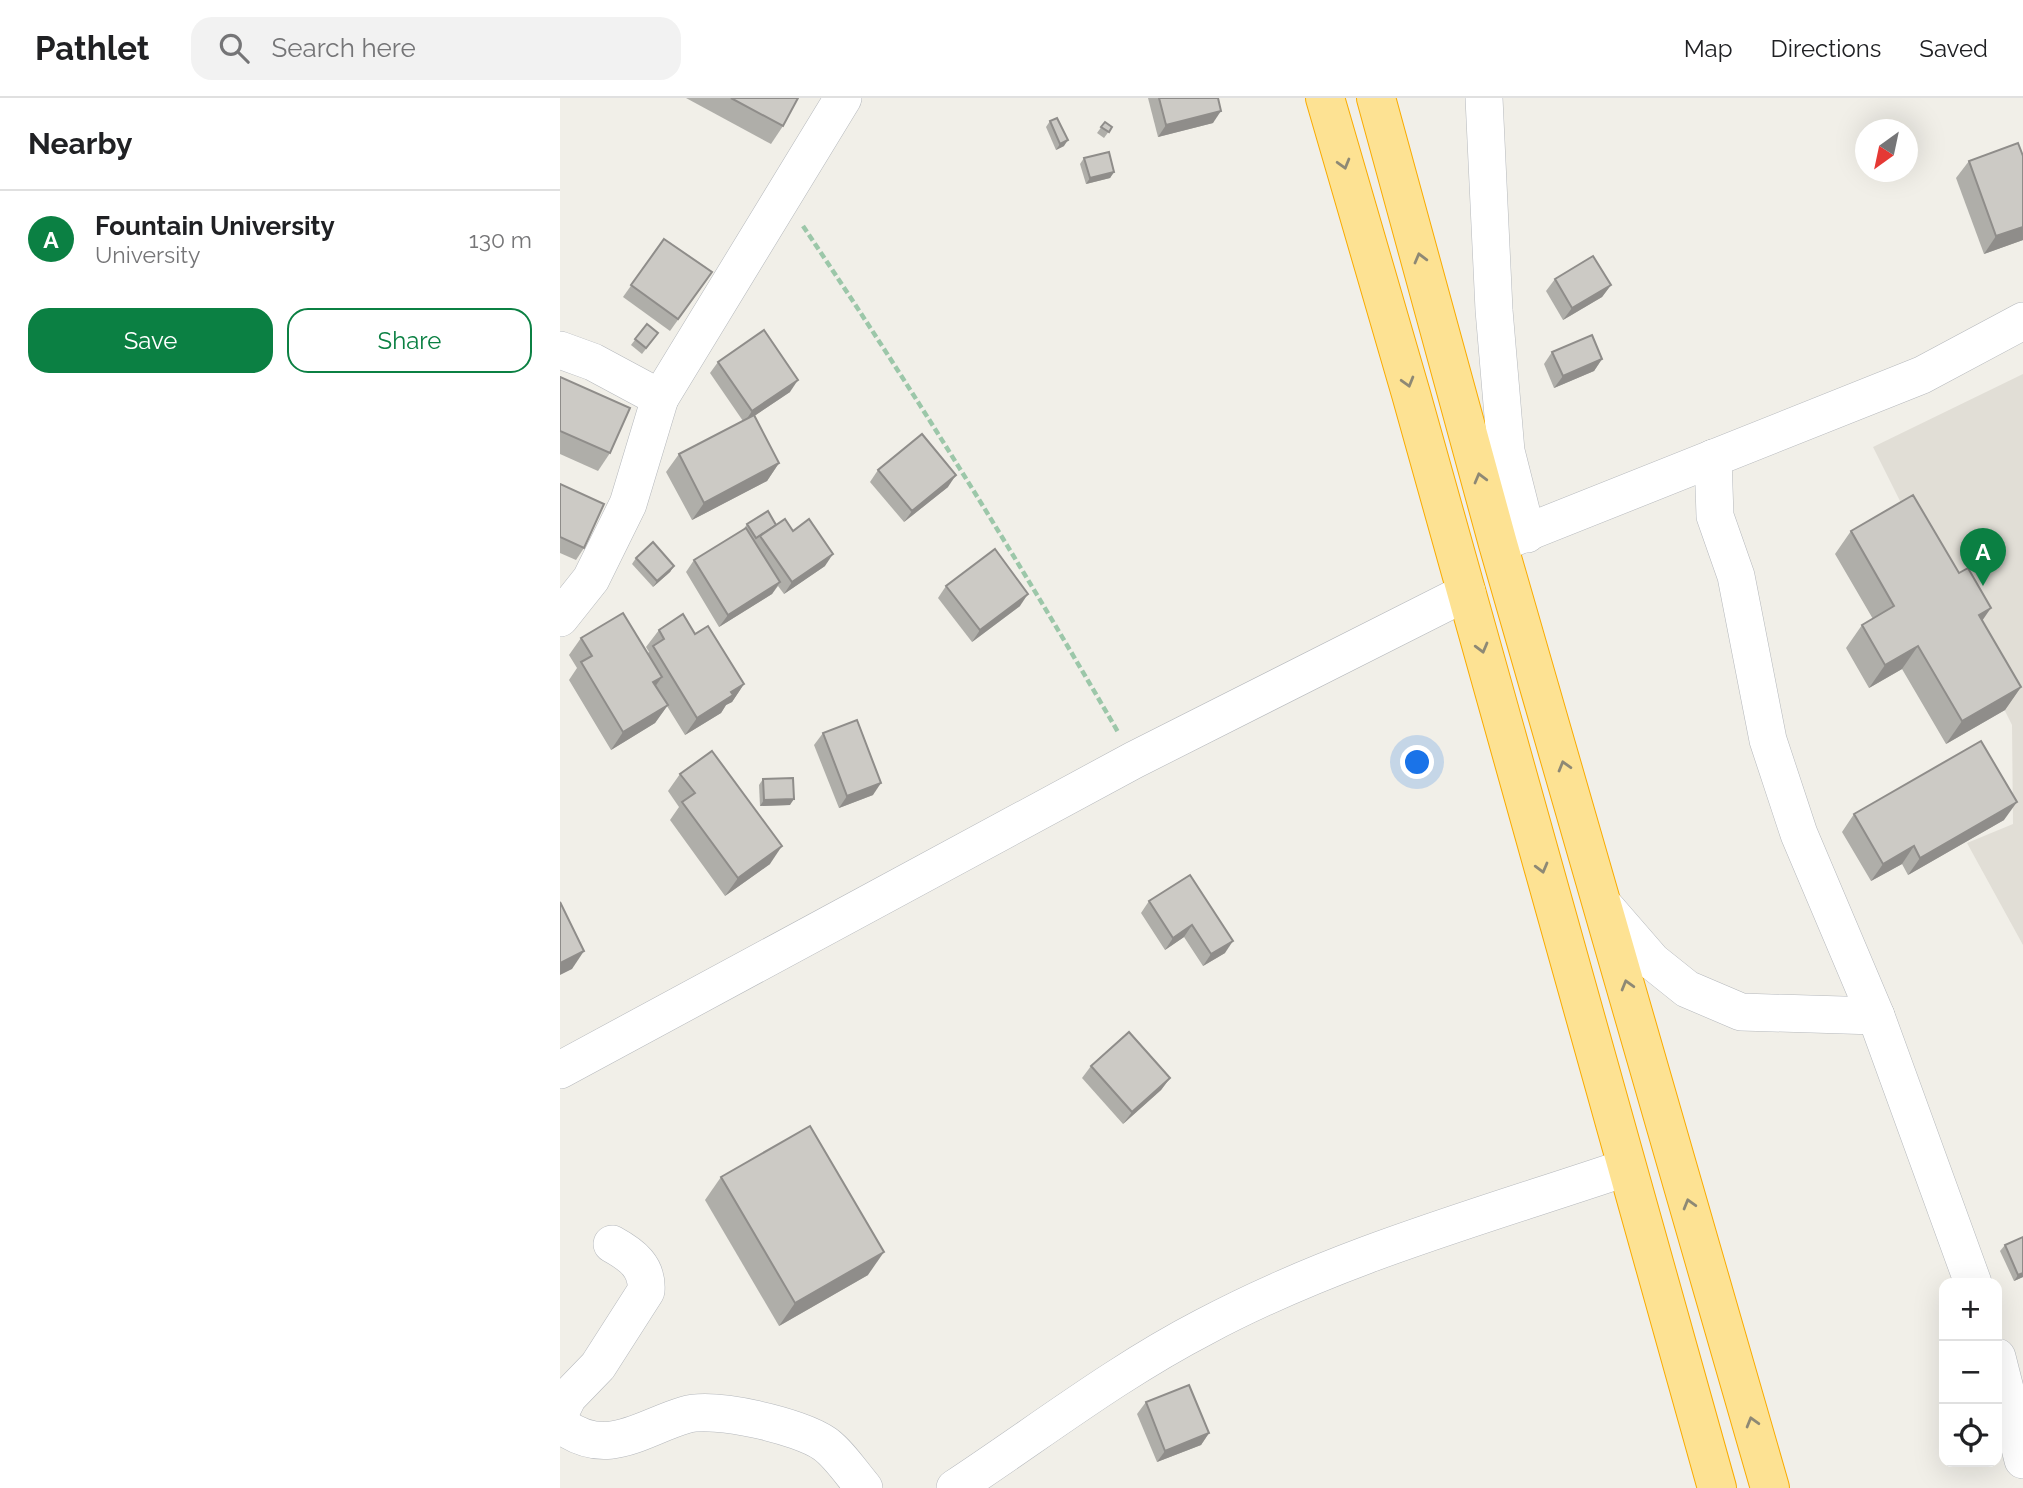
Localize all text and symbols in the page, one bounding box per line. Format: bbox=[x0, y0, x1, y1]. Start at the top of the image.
search box bbox=[191, 17, 681, 80]
text: Pathlet bbox=[35, 29, 149, 68]
icon: search bbox=[215, 29, 253, 67]
text: Search here bbox=[271, 33, 416, 63]
text: Map bbox=[1684, 34, 1733, 63]
text: Directions bbox=[1771, 34, 1881, 63]
text: Saved bbox=[1919, 34, 1988, 63]
north arrow bbox=[1855, 119, 1918, 182]
text: Nearby bbox=[28, 126, 132, 161]
one-way arrow bbox=[1336, 157, 1351, 169]
text: Fountain University bbox=[95, 211, 335, 241]
text: A bbox=[43, 226, 59, 253]
text: 130 m bbox=[469, 226, 532, 253]
text: University bbox=[95, 241, 200, 268]
one-way arrow bbox=[1413, 253, 1428, 265]
button: Save bbox=[28, 308, 273, 373]
button: Share bbox=[287, 308, 532, 373]
one-way arrow bbox=[1400, 376, 1414, 388]
one-way arrow bbox=[1474, 472, 1488, 484]
pin: A bbox=[1960, 528, 2006, 586]
one-way arrow bbox=[1474, 642, 1489, 654]
your location bbox=[1400, 745, 1434, 779]
one-way arrow bbox=[1557, 761, 1572, 773]
one-way arrow bbox=[1534, 861, 1549, 873]
one-way arrow bbox=[1621, 979, 1636, 991]
one-way arrow bbox=[1683, 1198, 1698, 1210]
map controls bbox=[1939, 1278, 2002, 1467]
button: + bbox=[1939, 1278, 2002, 1341]
button: − bbox=[1939, 1341, 2002, 1404]
button: locate bbox=[1939, 1404, 2002, 1467]
one-way arrow bbox=[1745, 1417, 1760, 1429]

